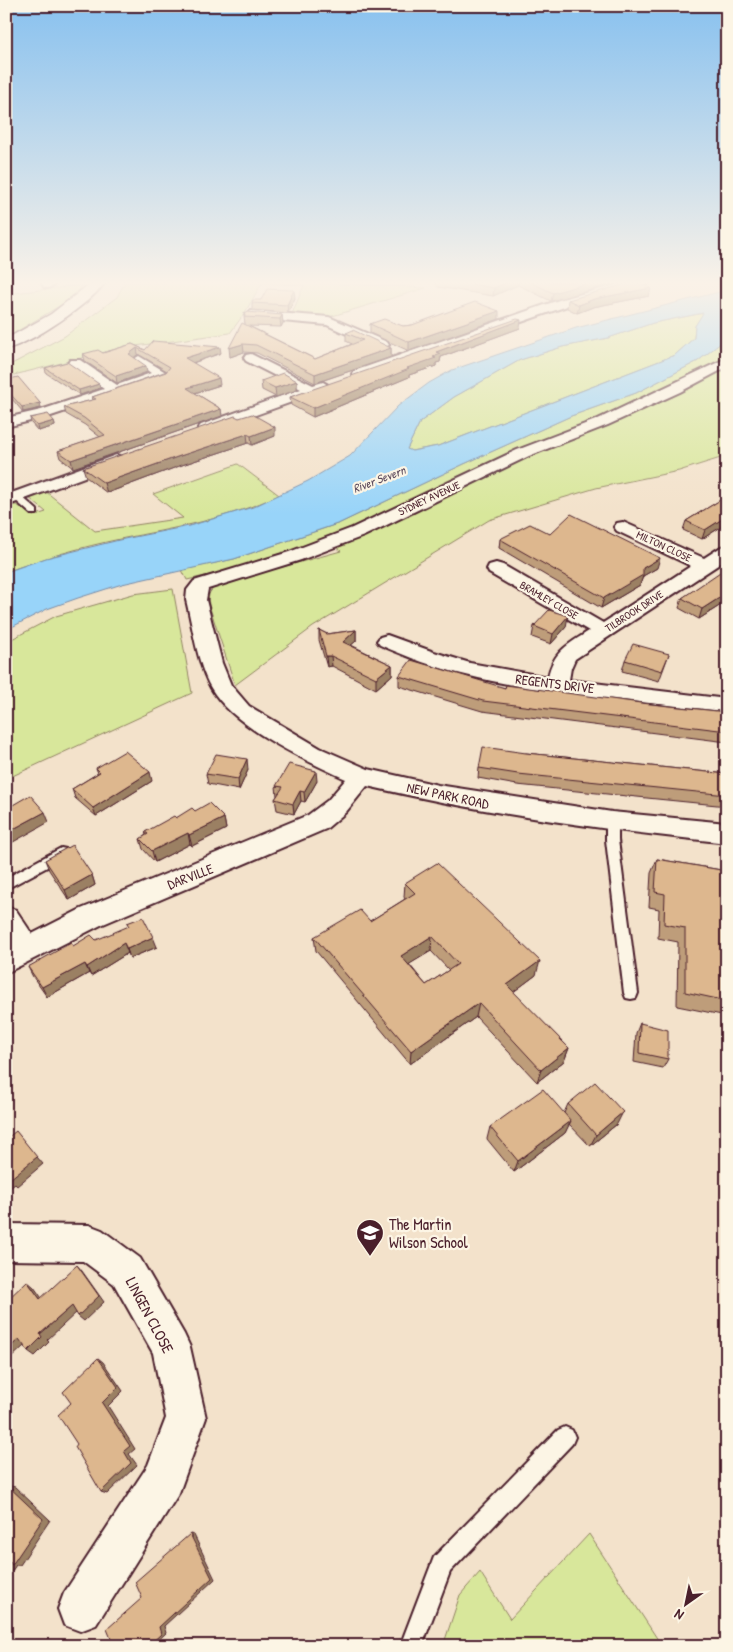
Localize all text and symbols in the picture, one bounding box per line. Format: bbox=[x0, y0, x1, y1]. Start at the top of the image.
water label: River Severn bbox=[350, 461, 409, 497]
street label: SYDNEY AVENUE bbox=[396, 478, 462, 518]
street label: MILTON CLOSE bbox=[634, 527, 694, 565]
street label: BRAMLEY CLOSE bbox=[517, 578, 581, 622]
street label: TILBROOK DRIVE bbox=[602, 587, 666, 635]
street label: REGENTS DRIVE bbox=[514, 669, 596, 697]
street label: NEW PARK ROAD bbox=[405, 777, 491, 813]
street label: DARVILLE bbox=[164, 859, 216, 893]
place label: The Martin Wilson School bbox=[389, 1213, 468, 1253]
school or university icon: The Martin Wilson School bbox=[355, 1218, 385, 1257]
street label: LINGEN CLOSE bbox=[121, 1273, 179, 1357]
north arrow bbox=[660, 1580, 710, 1630]
text: N bbox=[670, 1605, 687, 1625]

